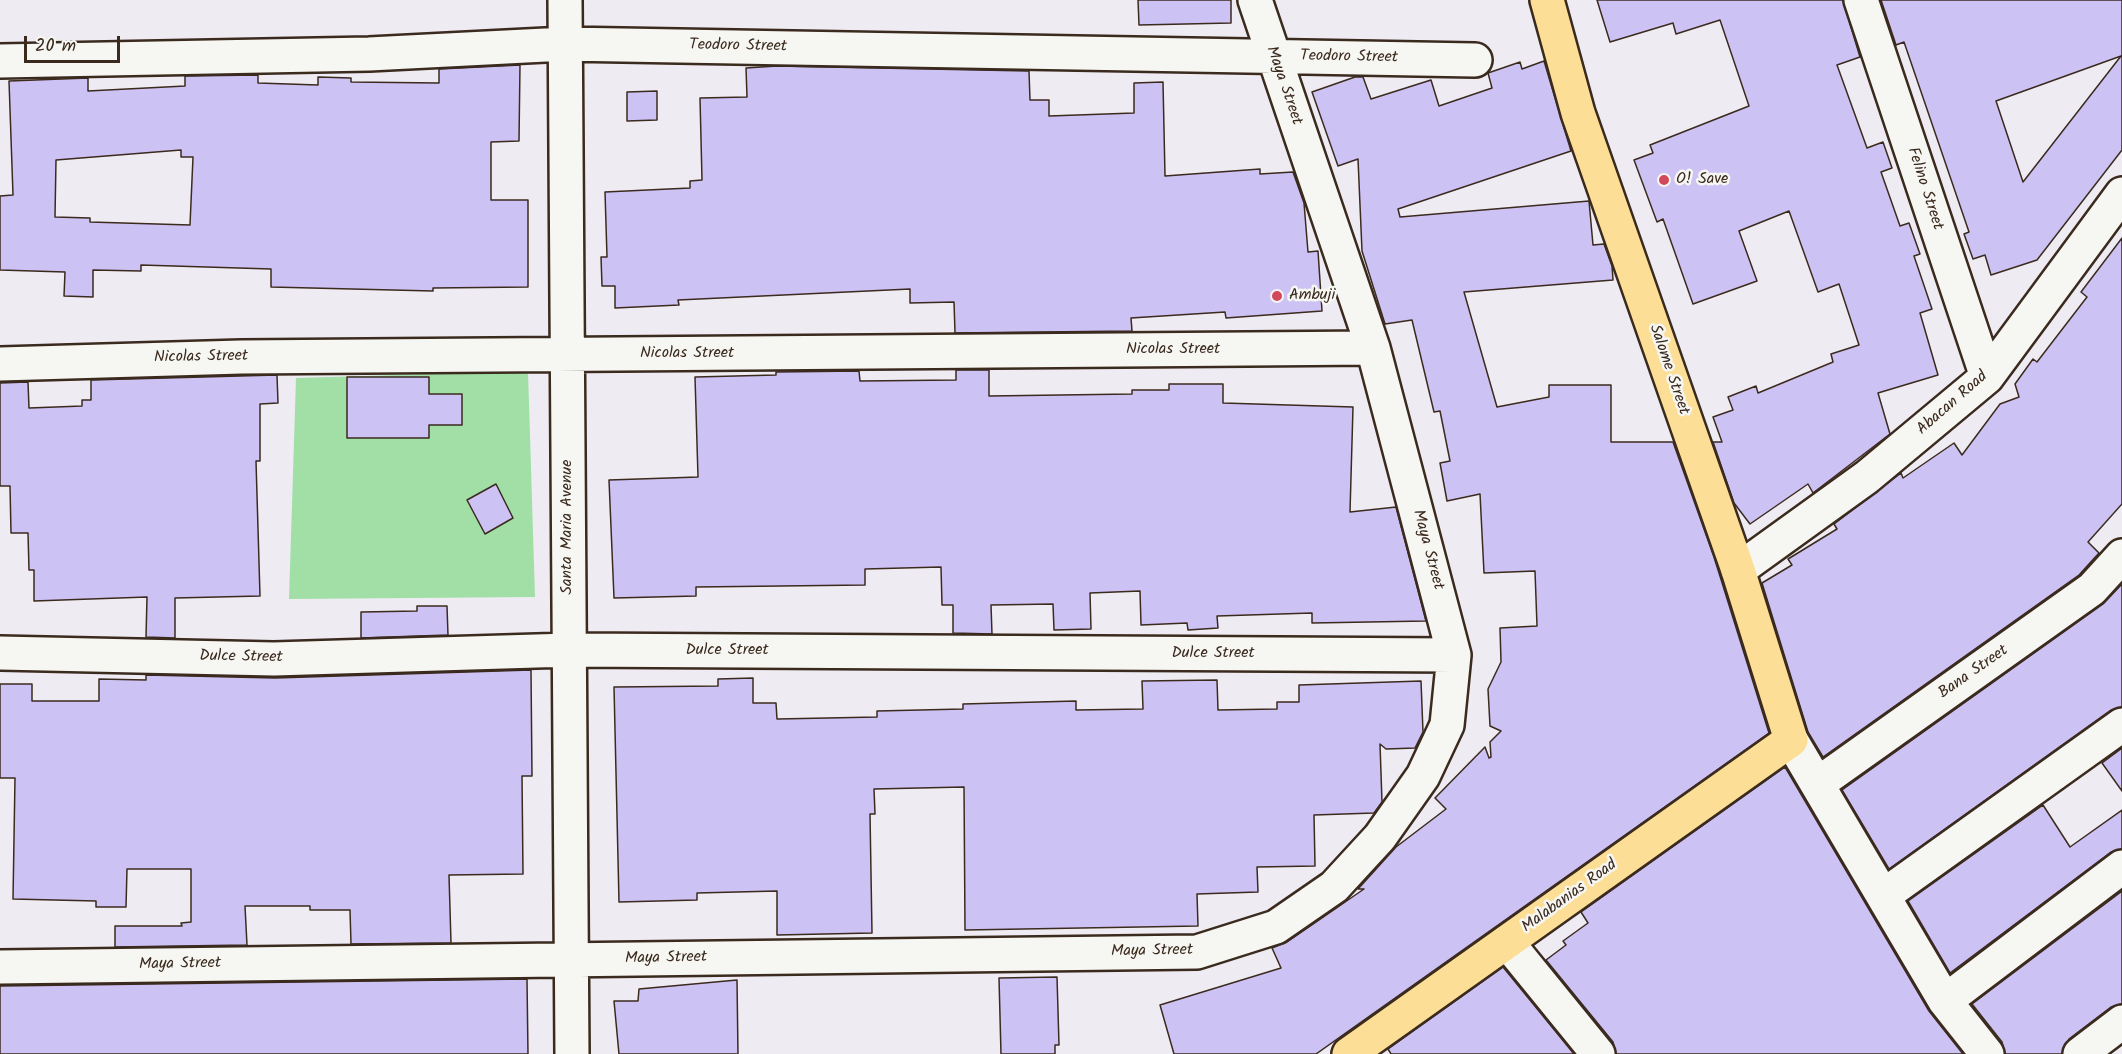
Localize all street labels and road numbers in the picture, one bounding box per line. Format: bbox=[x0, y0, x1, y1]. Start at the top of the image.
street label: Teodoro Street bbox=[689, 37, 787, 57]
street label: Maya Street bbox=[1261, 44, 1305, 128]
street label: Teodoro Street bbox=[1300, 48, 1398, 68]
street label: Felino Street bbox=[1902, 145, 1946, 233]
street label: Salome Street bbox=[1644, 322, 1692, 418]
street label: Nicolas Street bbox=[1126, 340, 1220, 360]
street label: Nicolas Street bbox=[640, 344, 734, 364]
street label: Nicolas Street bbox=[154, 348, 248, 368]
street label: Abacan Road bbox=[1914, 368, 1992, 440]
street label: Santa Maria Avenue bbox=[558, 460, 578, 594]
street label: Maya Street bbox=[1407, 508, 1447, 592]
street label: Dulce Street bbox=[685, 641, 769, 661]
street label: Bana Street bbox=[1935, 642, 2013, 704]
street label: Dulce Street bbox=[1171, 644, 1255, 664]
street label: Dulce Street bbox=[199, 648, 283, 668]
street label: Malabanias Road bbox=[1519, 856, 1621, 938]
street label: Maya Street bbox=[1111, 942, 1193, 962]
street label: Maya Street bbox=[625, 949, 707, 969]
street label: Maya Street bbox=[139, 955, 221, 975]

